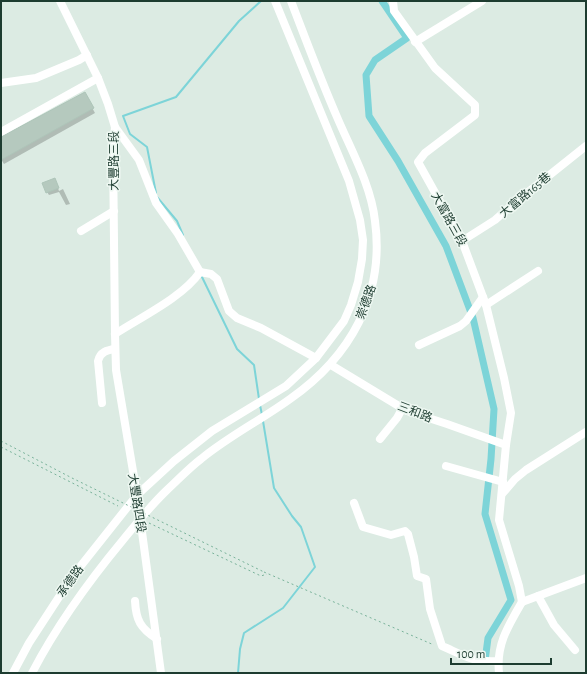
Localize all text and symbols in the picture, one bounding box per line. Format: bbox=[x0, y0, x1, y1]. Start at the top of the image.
street label: 大豐路三段 bbox=[107, 131, 120, 191]
street label: 大富路165巷 bbox=[496, 169, 553, 220]
street label: 大富路三段 bbox=[429, 189, 470, 248]
street label: 崇德路 bbox=[353, 283, 378, 321]
street label: 三和路 bbox=[396, 399, 434, 424]
street label: 大豐路四段 bbox=[126, 472, 149, 534]
street label: 承德路 bbox=[54, 562, 85, 599]
scale bar bbox=[451, 640, 551, 666]
text: 100 m bbox=[457, 648, 485, 660]

